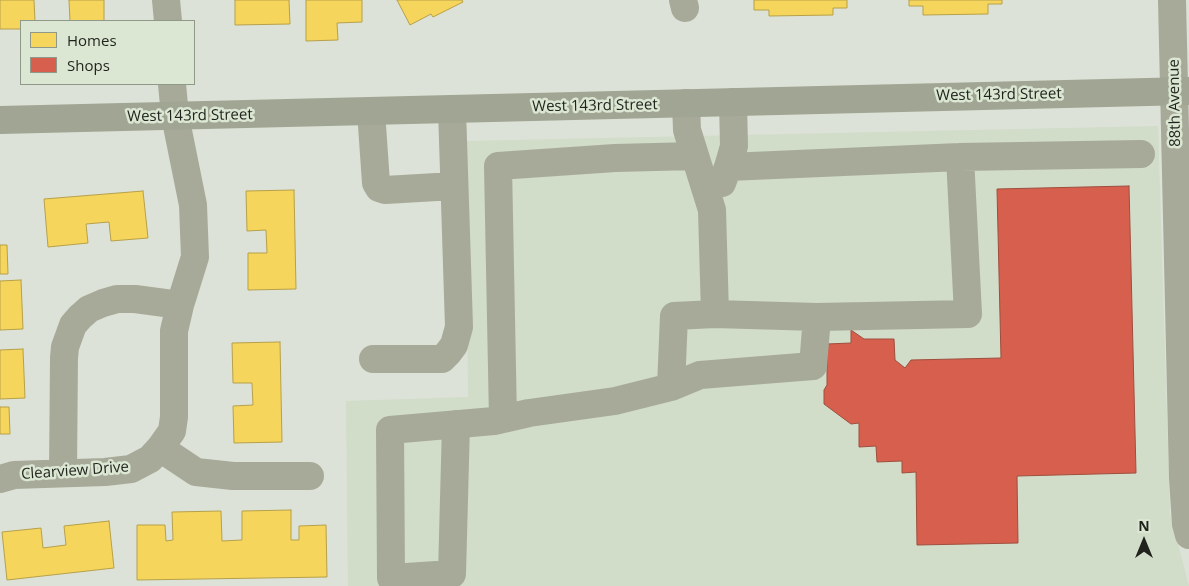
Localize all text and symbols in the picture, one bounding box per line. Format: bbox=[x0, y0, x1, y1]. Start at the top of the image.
legend bbox=[20, 20, 195, 85]
text: Homes bbox=[67, 30, 117, 50]
text: Shops bbox=[67, 55, 110, 75]
street label: 88th Avenue bbox=[1165, 59, 1185, 147]
street label: West 143rd Street bbox=[936, 85, 1062, 105]
street label: West 143rd Street bbox=[532, 96, 658, 116]
street label: West 143rd Street bbox=[127, 106, 253, 126]
street label: Clearview Drive bbox=[20, 458, 130, 484]
north arrow bbox=[1119, 516, 1169, 566]
text: N bbox=[1138, 516, 1150, 535]

